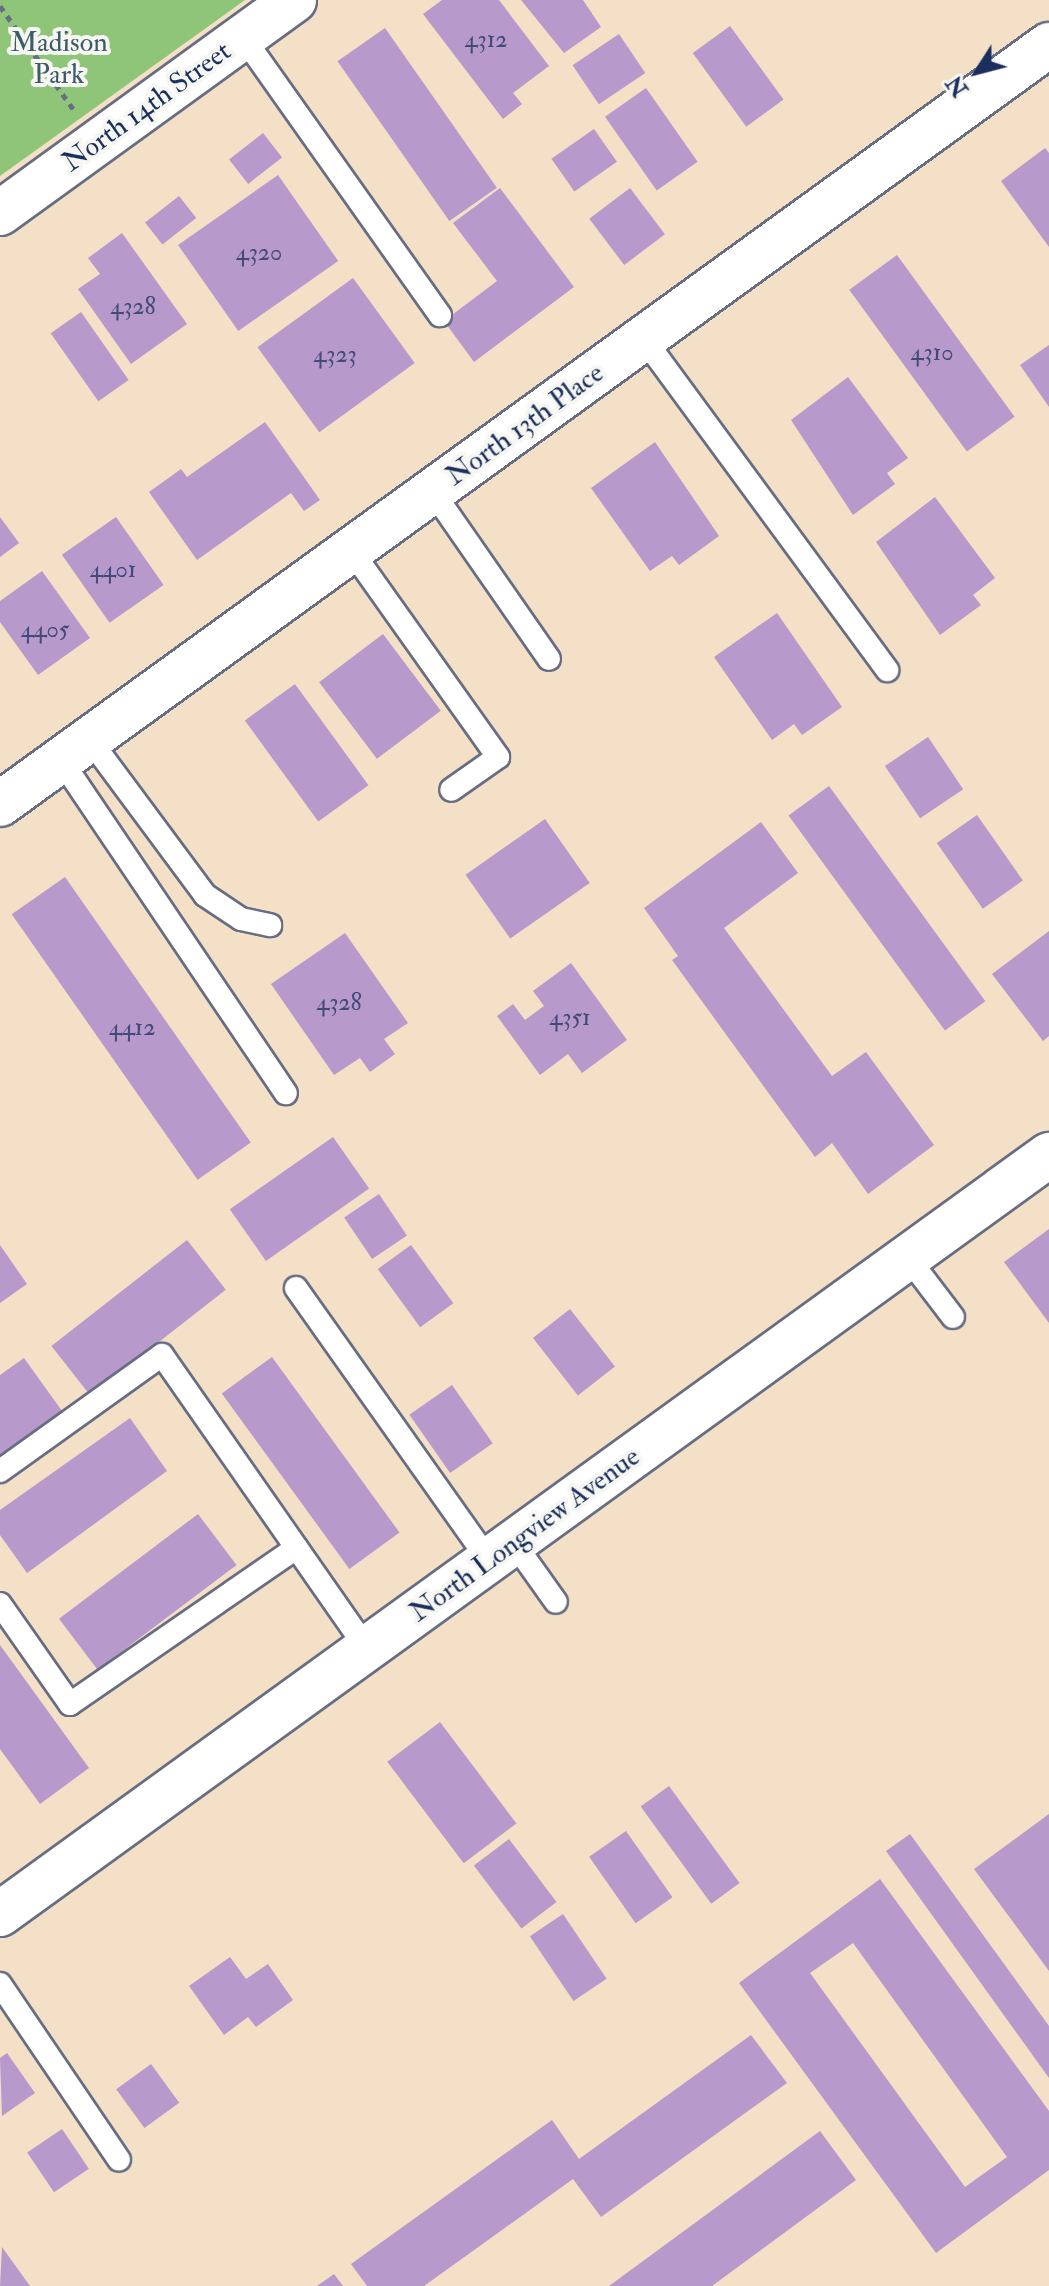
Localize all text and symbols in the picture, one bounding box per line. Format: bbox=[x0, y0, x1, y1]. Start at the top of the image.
park label: Madison Park bbox=[10, 26, 108, 92]
house number: 4312 bbox=[465, 26, 507, 54]
north arrow bbox=[937, 32, 1017, 112]
street label: North 14th Street bbox=[56, 35, 238, 179]
text: N bbox=[940, 70, 975, 102]
house number: 4320 bbox=[236, 239, 282, 267]
house number: 4328 bbox=[110, 293, 156, 321]
house number: 4310 bbox=[911, 339, 953, 367]
house number: 4323 bbox=[313, 341, 357, 369]
street label: North 13th Place bbox=[440, 357, 610, 493]
house number: 4401 bbox=[90, 556, 136, 584]
house number: 4405 bbox=[21, 616, 69, 644]
house number: 4328 bbox=[316, 989, 362, 1017]
house number: 4351 bbox=[549, 1004, 591, 1032]
house number: 4412 bbox=[109, 1014, 155, 1042]
street label: North Longview Avenue bbox=[404, 1440, 646, 1630]

